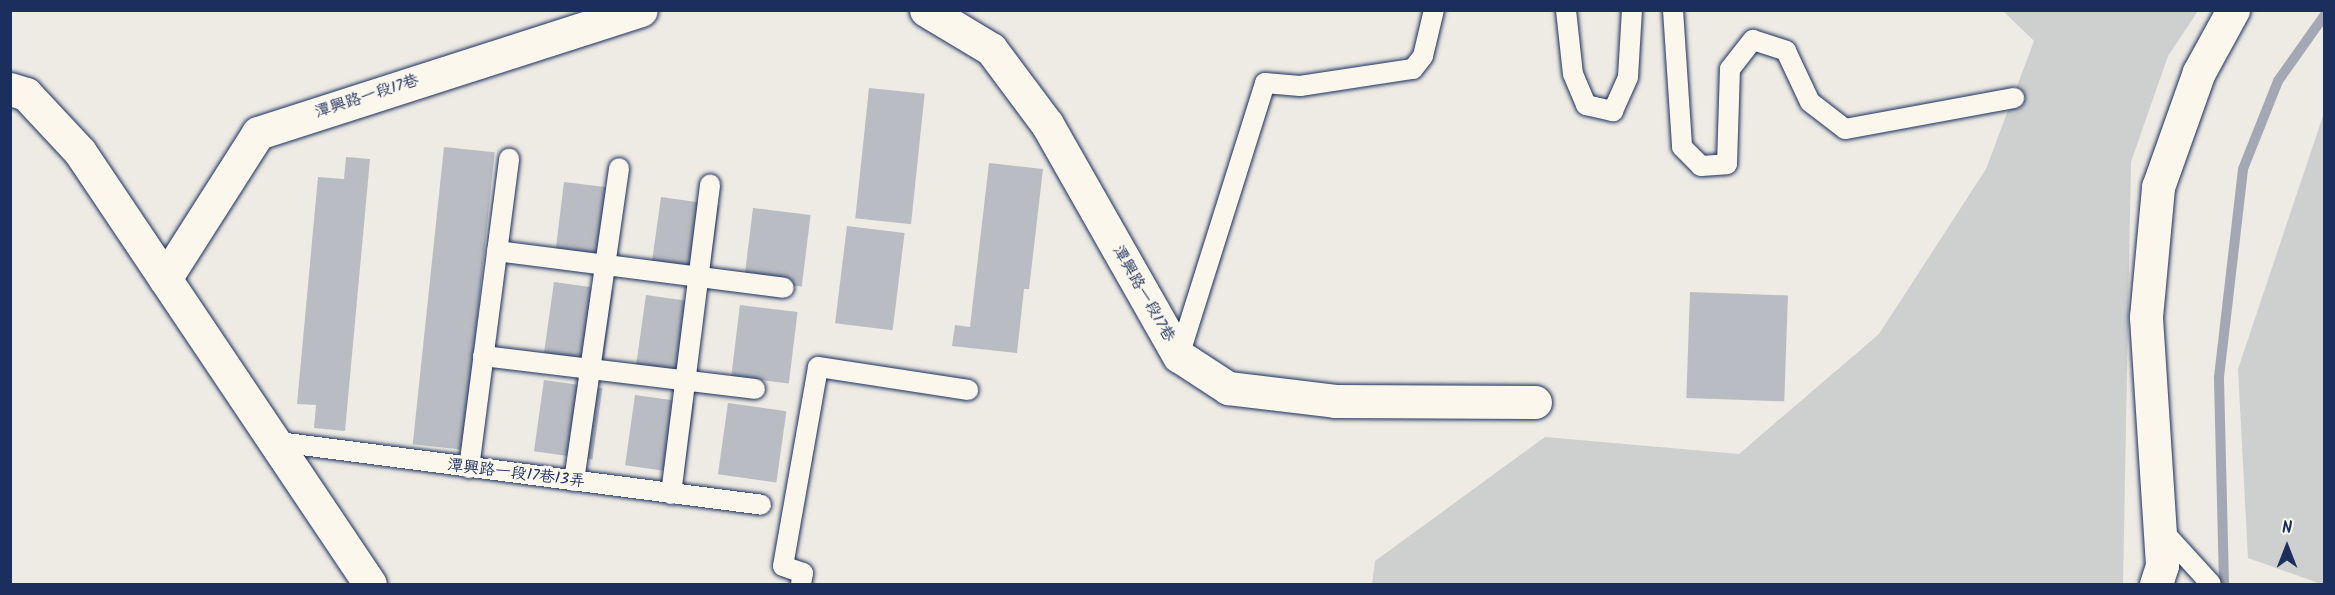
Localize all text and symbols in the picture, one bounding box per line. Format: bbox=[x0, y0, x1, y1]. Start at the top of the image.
street label: 潭興路一段17巷 bbox=[312, 71, 422, 123]
street label: 潭興路一段17巷 bbox=[1108, 242, 1178, 346]
street label: 潭興路一段17巷13弄 bbox=[446, 456, 586, 492]
text: N bbox=[2282, 516, 2292, 541]
north arrow bbox=[2257, 517, 2317, 577]

